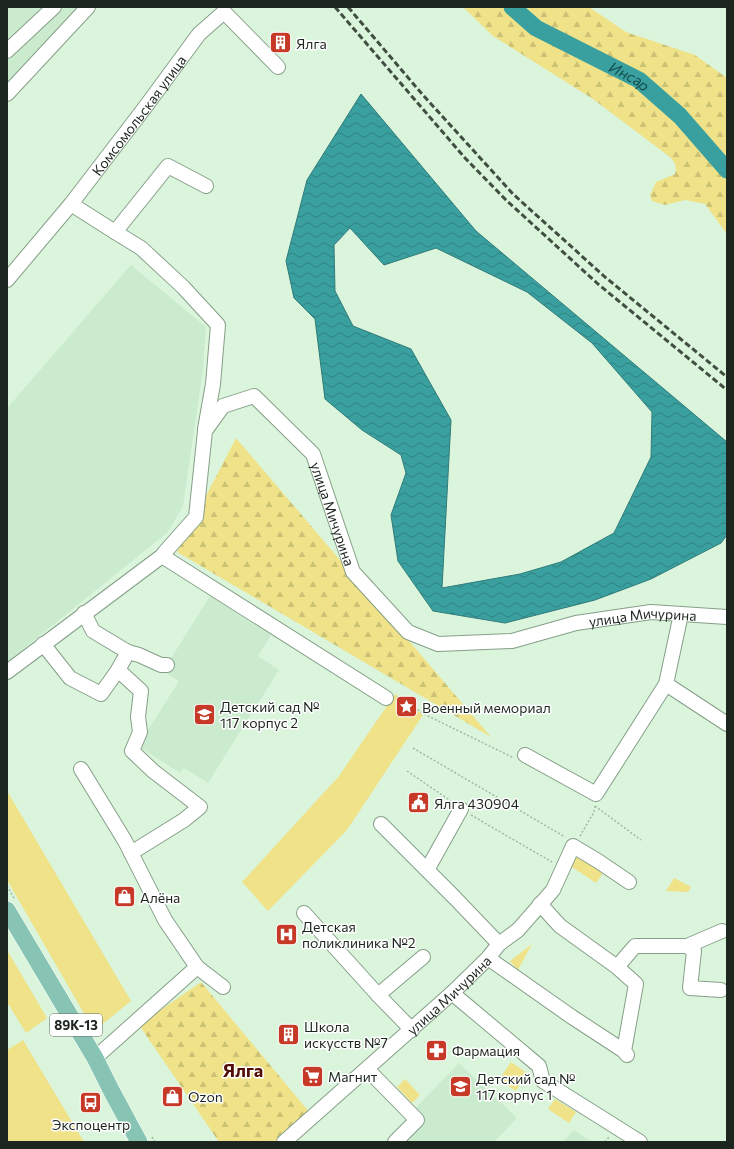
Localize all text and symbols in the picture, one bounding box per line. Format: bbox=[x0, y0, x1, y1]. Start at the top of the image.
building icon: Ялга bbox=[268, 30, 294, 56]
place label: Ялга bbox=[296, 35, 327, 52]
street label: Комсомольская улица bbox=[88, 52, 189, 178]
water label: Инсар bbox=[606, 57, 654, 95]
street label: улица Мичурина bbox=[308, 460, 359, 568]
street label: улица Мичурина bbox=[588, 603, 697, 630]
place icon: Военный мемориал bbox=[393, 694, 419, 720]
place label: Детский сад № 117 корпус 2 bbox=[220, 698, 319, 731]
place label: Военный мемориал bbox=[422, 699, 551, 716]
school or university icon: Детский сад № 117 корпус 2 bbox=[192, 701, 218, 727]
public building icon: Ялга 430904 bbox=[405, 790, 431, 816]
place label: Ялга 430904 bbox=[434, 795, 520, 812]
shop icon: Алёна bbox=[111, 884, 137, 910]
place label: Алёна bbox=[140, 889, 180, 906]
place label: Детская поликлиника №2 bbox=[302, 918, 416, 951]
hospital icon: Детская поликлиника №2 bbox=[273, 921, 299, 947]
street label: улица Мичурина bbox=[403, 952, 494, 1038]
road number: 89К-13 bbox=[50, 1014, 102, 1036]
place label: Школа искусств №7 bbox=[304, 1018, 388, 1051]
building icon: Школа искусств №7 bbox=[275, 1021, 301, 1047]
pharmacy icon: Фармация bbox=[423, 1037, 449, 1063]
place label: Фармация bbox=[452, 1042, 520, 1059]
district label: Ялга bbox=[223, 1059, 263, 1081]
supermarket icon: Магнит bbox=[300, 1063, 326, 1089]
place label: Магнит bbox=[328, 1068, 378, 1085]
place label: Детский сад № 117 корпус 1 bbox=[476, 1070, 575, 1103]
school or university icon: Детский сад № 117 корпус 1 bbox=[447, 1073, 473, 1099]
shop icon: Ozon bbox=[159, 1083, 185, 1109]
place label: Ozon bbox=[188, 1088, 223, 1105]
bus stop icon: Экспоцентр bbox=[78, 1089, 104, 1115]
place label: Экспоцентр bbox=[52, 1116, 130, 1133]

